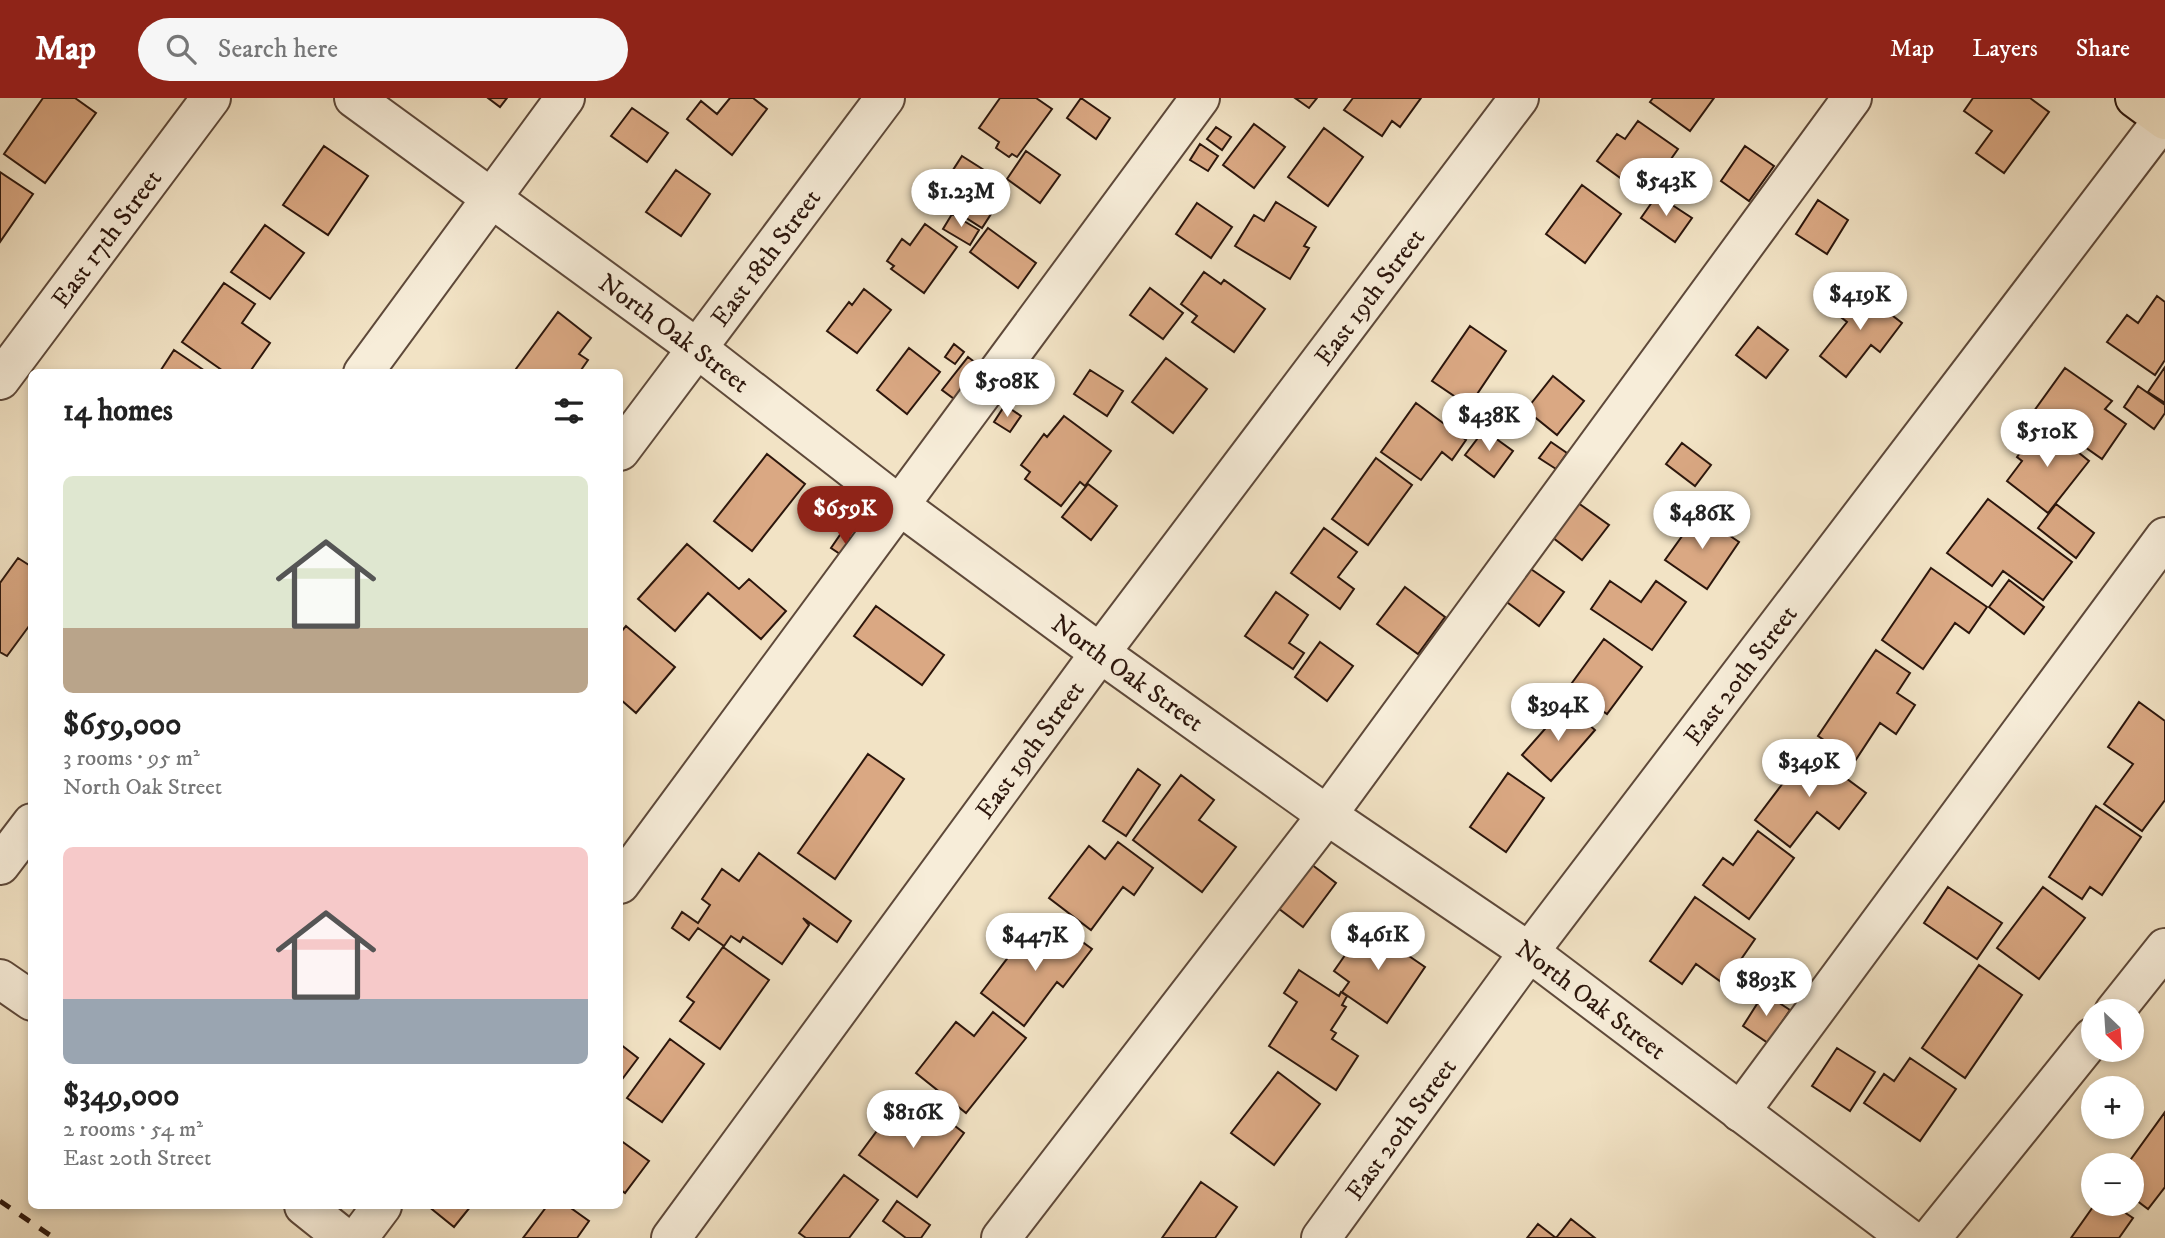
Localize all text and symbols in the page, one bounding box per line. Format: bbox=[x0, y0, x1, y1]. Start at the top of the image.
search box bbox=[138, 18, 628, 81]
text: Map bbox=[35, 29, 96, 70]
icon: search bbox=[162, 30, 200, 68]
text: Search here bbox=[218, 33, 338, 66]
text: Map bbox=[1890, 34, 1934, 64]
text: Layers bbox=[1972, 34, 2038, 64]
text: Share bbox=[2076, 34, 2130, 64]
pin: $543K bbox=[1617, 158, 1715, 218]
street label: East 17th Street bbox=[45, 163, 170, 315]
text: $543K bbox=[1636, 166, 1696, 195]
pin: $1.23M bbox=[904, 170, 1018, 229]
text: $1.23M bbox=[927, 177, 995, 206]
street label: East 18th Street bbox=[704, 183, 829, 334]
street label: East 19th Street bbox=[1308, 222, 1433, 373]
street label: North Oak Street bbox=[591, 267, 756, 401]
pin: $419K bbox=[1811, 272, 1909, 332]
text: $419K bbox=[1829, 280, 1891, 309]
pin: $508K bbox=[958, 360, 1056, 419]
text: $508K bbox=[975, 367, 1039, 396]
icon: filters bbox=[550, 392, 588, 430]
text: 14 homes bbox=[63, 393, 173, 430]
pin: $438K bbox=[1440, 394, 1538, 453]
text: $438K bbox=[1458, 401, 1520, 430]
pin: $510K bbox=[1998, 410, 2096, 469]
text: $510K bbox=[2017, 417, 2077, 446]
pin: $659K bbox=[796, 486, 894, 546]
pin: $486K bbox=[1653, 491, 1751, 551]
text: $659K bbox=[813, 494, 877, 523]
text: $486K bbox=[1669, 499, 1735, 528]
icon: home bbox=[263, 521, 389, 647]
street label: East 20th Street bbox=[1677, 599, 1805, 753]
street label: North Oak Street bbox=[1044, 608, 1210, 740]
street label: East 19th Street bbox=[969, 674, 1092, 826]
pin: $394K bbox=[1509, 684, 1607, 743]
text: $394K bbox=[1527, 691, 1589, 720]
text: $659,000 bbox=[63, 707, 181, 744]
pin: $349K bbox=[1760, 740, 1858, 799]
text: 3 rooms · 95 m² bbox=[63, 744, 200, 773]
text: $349K bbox=[1778, 747, 1840, 776]
text: North Oak Street bbox=[63, 773, 222, 802]
icon: home bbox=[263, 892, 389, 1018]
pin: $461K bbox=[1329, 912, 1427, 972]
pin: $447K bbox=[986, 914, 1084, 973]
text: $461K bbox=[1347, 920, 1409, 949]
text: $447K bbox=[1002, 921, 1068, 950]
street label: North Oak Street bbox=[1509, 933, 1672, 1068]
pin: $893K bbox=[1717, 958, 1815, 1018]
text: $893K bbox=[1736, 966, 1796, 995]
north arrow bbox=[2081, 999, 2144, 1062]
map controls bbox=[2081, 999, 2144, 1216]
street label: East 20th Street bbox=[1339, 1052, 1464, 1207]
button: + bbox=[2081, 1076, 2144, 1139]
text: $349,000 bbox=[63, 1078, 179, 1115]
pin: $816K bbox=[864, 1090, 962, 1150]
text: $816K bbox=[883, 1098, 943, 1127]
text: 2 rooms · 54 m² bbox=[63, 1115, 203, 1144]
text: East 20th Street bbox=[63, 1144, 211, 1173]
button: − bbox=[2081, 1153, 2144, 1216]

